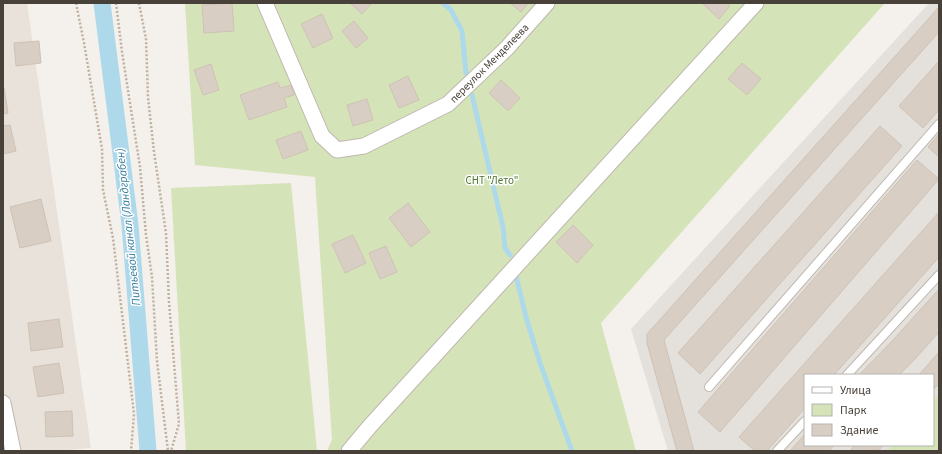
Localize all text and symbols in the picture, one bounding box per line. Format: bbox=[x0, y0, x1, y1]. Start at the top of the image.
street label: переулок Менделеева bbox=[446, 20, 532, 106]
water label: Питьевой канал (Ландграбен) bbox=[112, 147, 145, 306]
park label: СНТ "Лето" bbox=[466, 173, 518, 188]
legend bbox=[804, 374, 934, 446]
text: Улица bbox=[840, 382, 871, 399]
text: Парк bbox=[840, 402, 866, 419]
text: Здание bbox=[840, 422, 879, 439]

